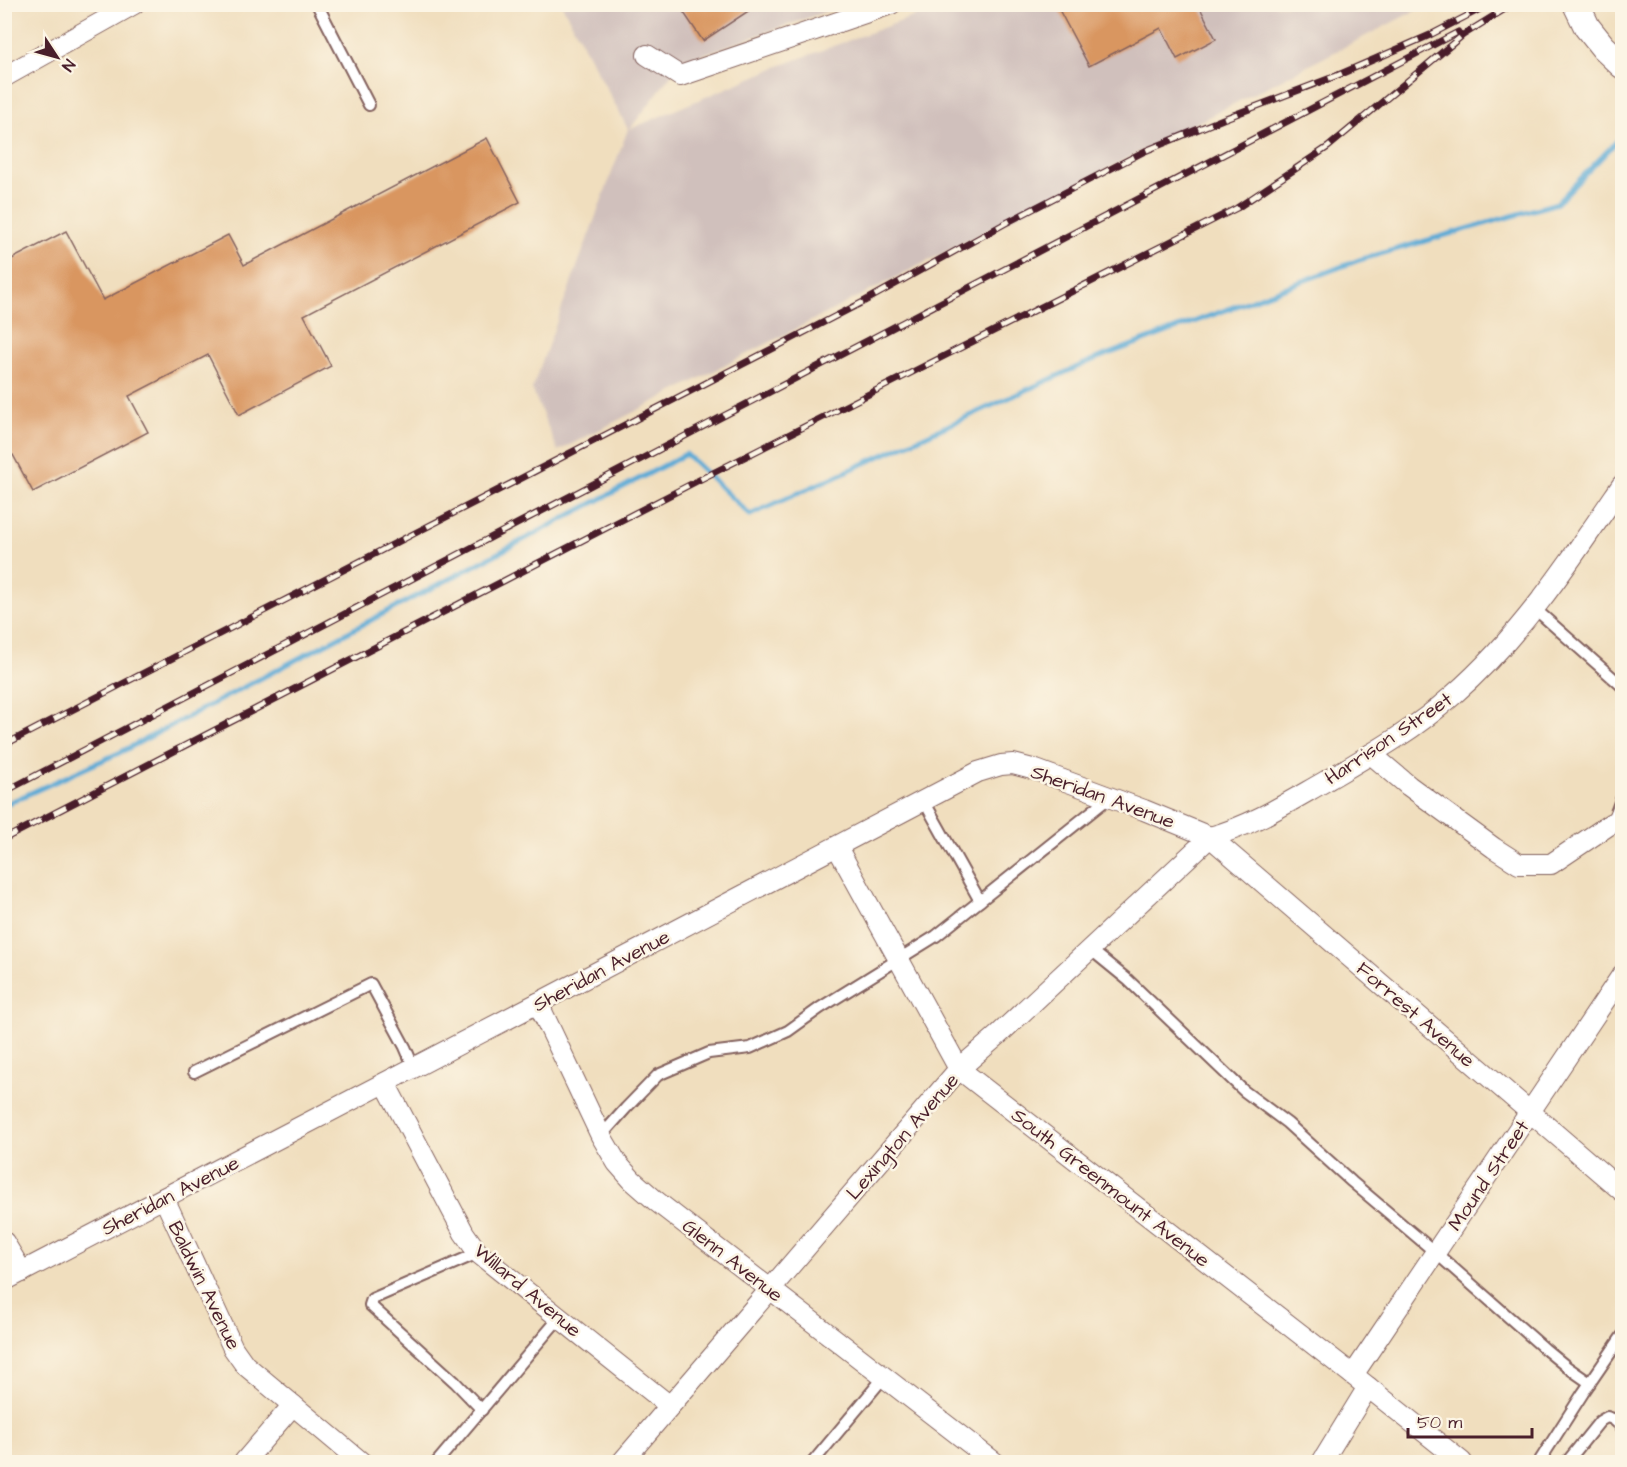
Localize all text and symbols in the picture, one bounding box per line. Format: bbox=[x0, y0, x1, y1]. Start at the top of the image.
north arrow bbox=[27, 27, 87, 87]
text: N bbox=[56, 55, 80, 76]
street label: Harrison Street bbox=[1319, 686, 1458, 792]
street label: Sheridan Avenue bbox=[1027, 758, 1179, 836]
street label: Sheridan Avenue bbox=[528, 923, 675, 1019]
street label: Forrest Avenue bbox=[1350, 955, 1481, 1074]
street label: Lexington Avenue bbox=[840, 1067, 967, 1207]
street label: South Greenmount Avenue bbox=[1005, 1101, 1216, 1274]
street label: Mound Street bbox=[1441, 1115, 1536, 1236]
street label: Sheridan Avenue bbox=[97, 1149, 244, 1243]
street label: Glenn Avenue bbox=[676, 1213, 789, 1309]
street label: Baldwin Avenue bbox=[161, 1216, 247, 1355]
street label: Willard Avenue bbox=[468, 1237, 587, 1344]
scale bar bbox=[1408, 1401, 1532, 1439]
text: 50 m bbox=[1417, 1410, 1462, 1435]

